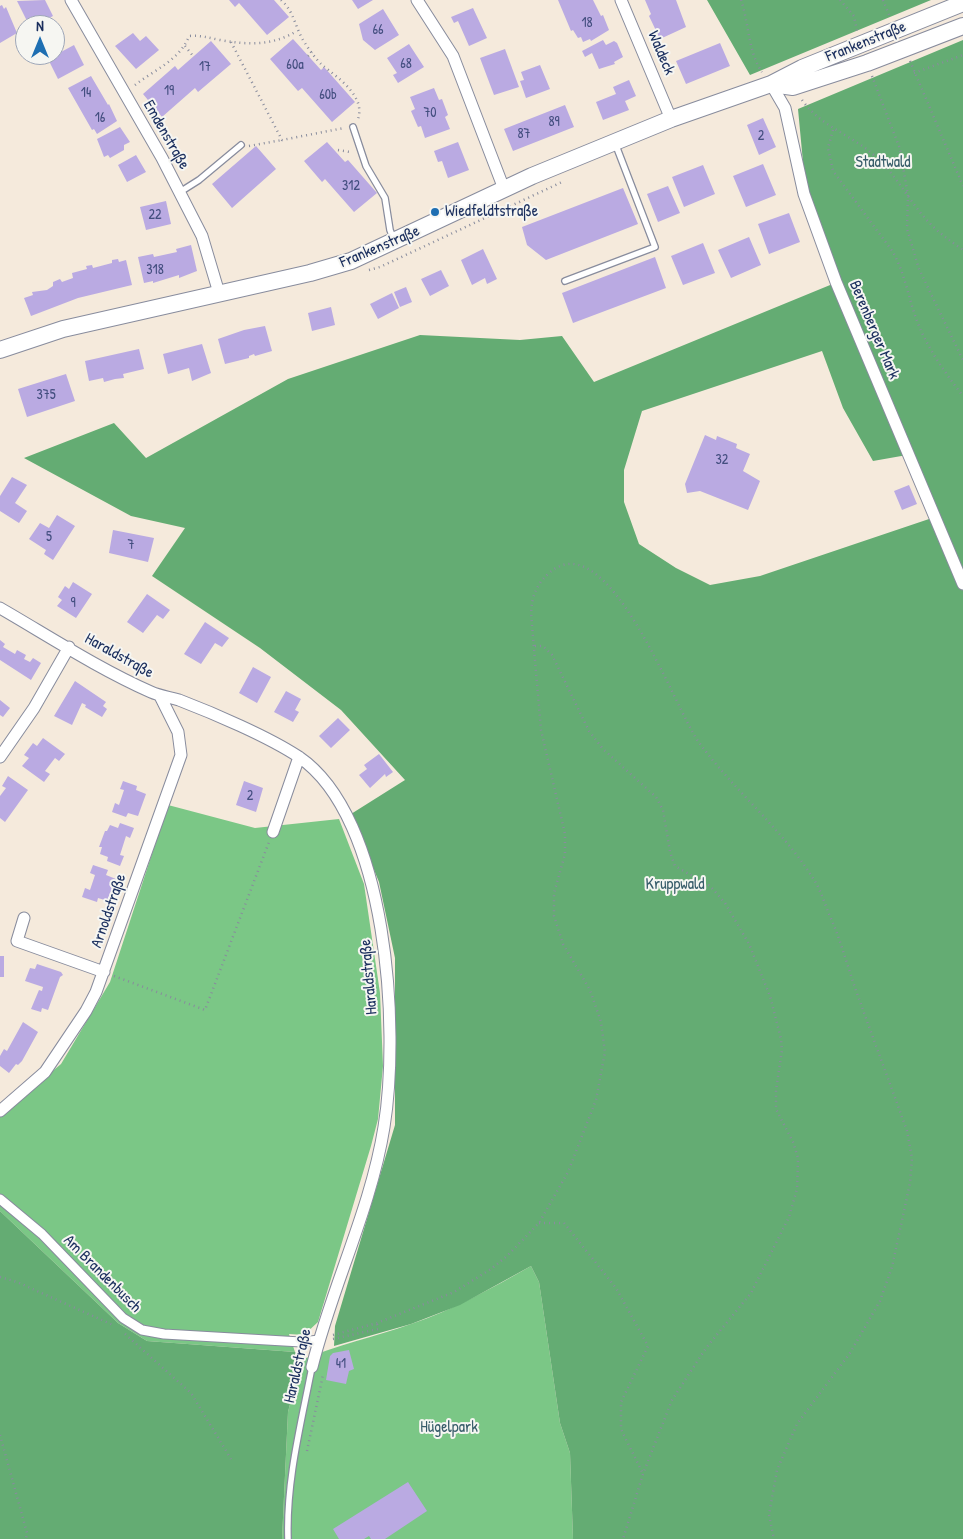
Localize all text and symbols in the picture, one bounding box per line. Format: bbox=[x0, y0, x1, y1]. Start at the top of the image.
north arrow bbox=[15, 15, 65, 65]
house number: 18 bbox=[581, 15, 593, 31]
text: N bbox=[36, 16, 44, 35]
street label: Frankenstraße bbox=[823, 17, 909, 67]
house number: 66 bbox=[372, 22, 384, 38]
street label: Waldeck bbox=[643, 28, 679, 78]
house number: 68 bbox=[400, 56, 412, 72]
house number: 60a bbox=[286, 57, 304, 73]
house number: 17 bbox=[199, 59, 211, 75]
house number: 19 bbox=[164, 83, 174, 99]
house number: 14 bbox=[81, 85, 91, 101]
house number: 60b bbox=[319, 87, 337, 103]
street label: Emdenstraße bbox=[139, 97, 193, 173]
house number: 70 bbox=[423, 105, 437, 121]
house number: 16 bbox=[95, 110, 105, 126]
house number: 89 bbox=[548, 114, 560, 130]
house number: 87 bbox=[518, 126, 530, 142]
house number: 2 bbox=[758, 128, 764, 144]
park label: Stadtwald bbox=[855, 153, 911, 173]
house number: 312 bbox=[342, 178, 360, 194]
place label: Wiedfeldtstraße bbox=[445, 202, 538, 222]
marker: Wiedfeldtstraße bbox=[429, 206, 441, 218]
house number: 22 bbox=[148, 207, 162, 223]
street label: Frankenstraße bbox=[337, 222, 423, 272]
house number: 318 bbox=[146, 262, 164, 278]
street label: Berenberger Mark bbox=[845, 278, 903, 382]
house number: 375 bbox=[36, 387, 56, 403]
house number: 32 bbox=[716, 452, 728, 468]
house number: 5 bbox=[46, 529, 52, 545]
house number: 7 bbox=[128, 537, 134, 553]
house number: 9 bbox=[70, 595, 76, 611]
street label: Haraldstraße bbox=[81, 629, 157, 683]
house number: 2 bbox=[247, 788, 253, 804]
street label: Arnoldstraße bbox=[87, 871, 131, 951]
park label: Kruppwald bbox=[646, 875, 704, 895]
street label: Haraldstraße bbox=[356, 938, 382, 1016]
street label: Am Brandenbusch bbox=[59, 1231, 145, 1317]
street label: Haraldstraße bbox=[280, 1327, 316, 1405]
house number: 41 bbox=[336, 1356, 346, 1372]
park label: Hügelpark bbox=[420, 1418, 478, 1438]

